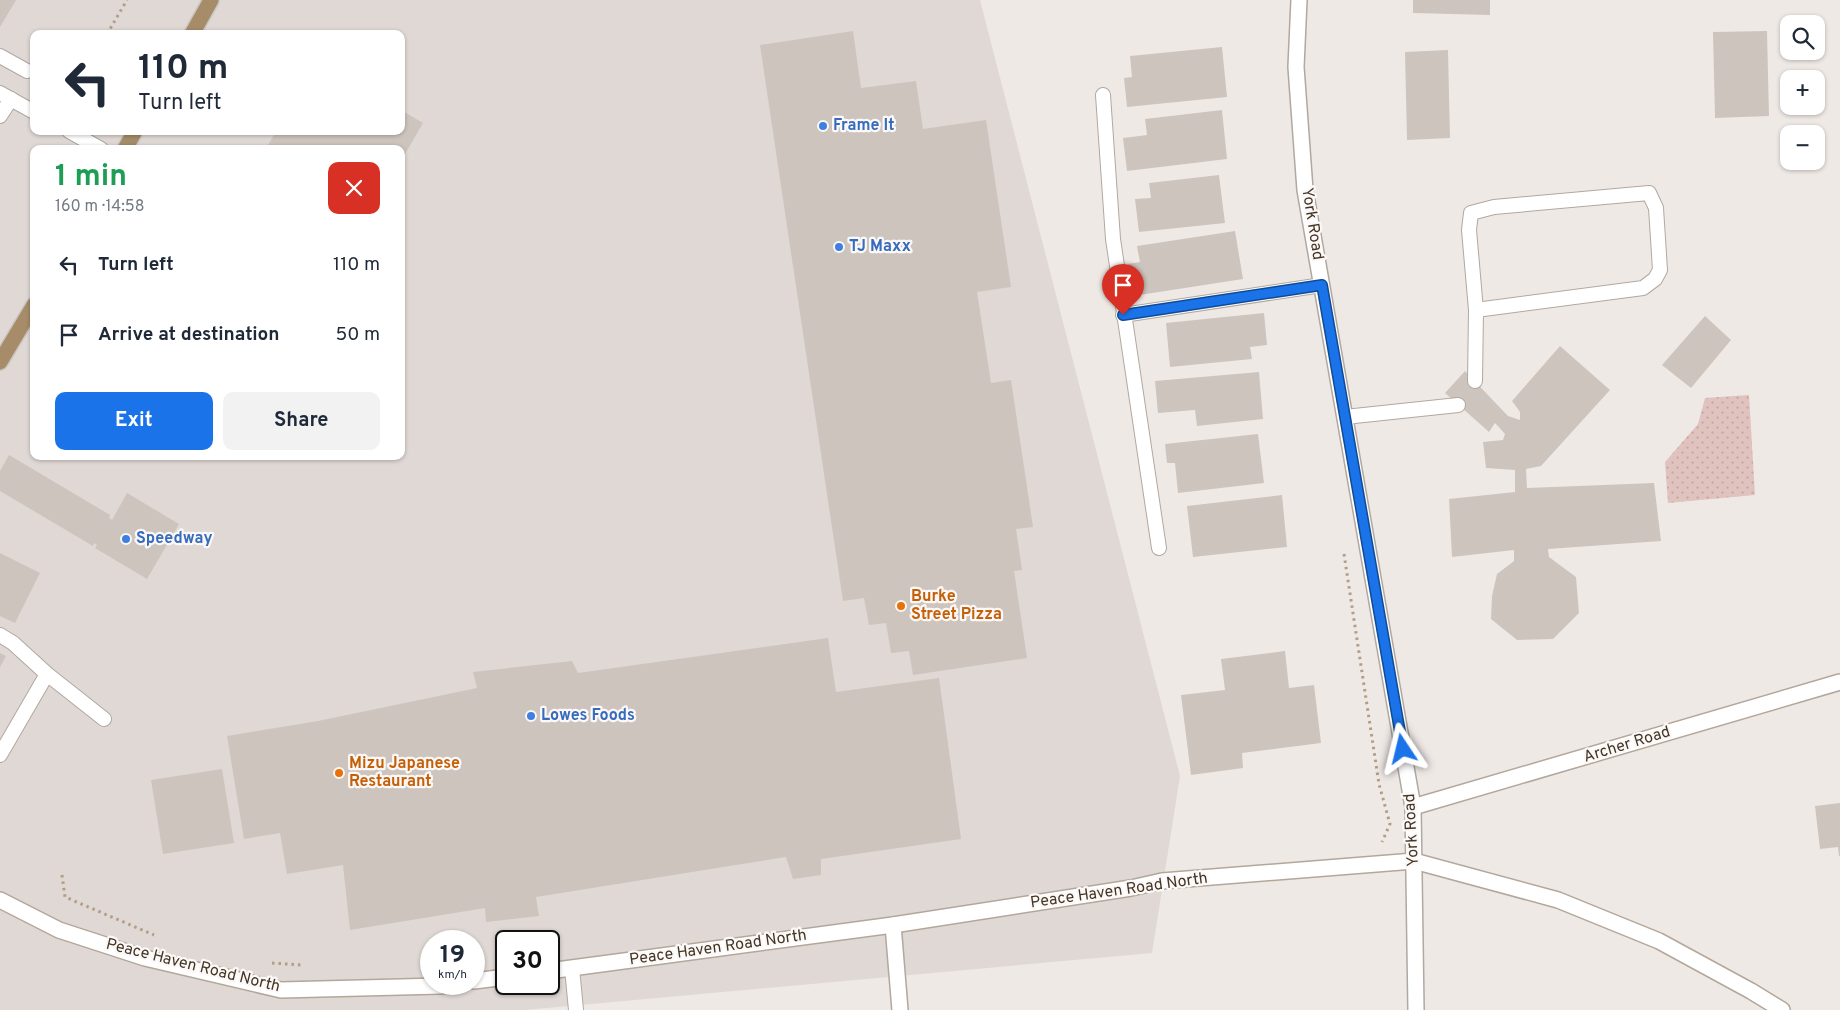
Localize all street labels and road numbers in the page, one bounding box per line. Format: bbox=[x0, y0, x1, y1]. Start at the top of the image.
street label: York Road bbox=[1296, 186, 1328, 262]
street label: Archer Road bbox=[1581, 722, 1673, 768]
street label: York Road bbox=[1400, 793, 1424, 867]
street label: Peace Haven Road North bbox=[1029, 869, 1209, 913]
street label: Peace Haven Road North bbox=[628, 926, 808, 970]
street label: Peace Haven Road North bbox=[104, 935, 282, 997]

